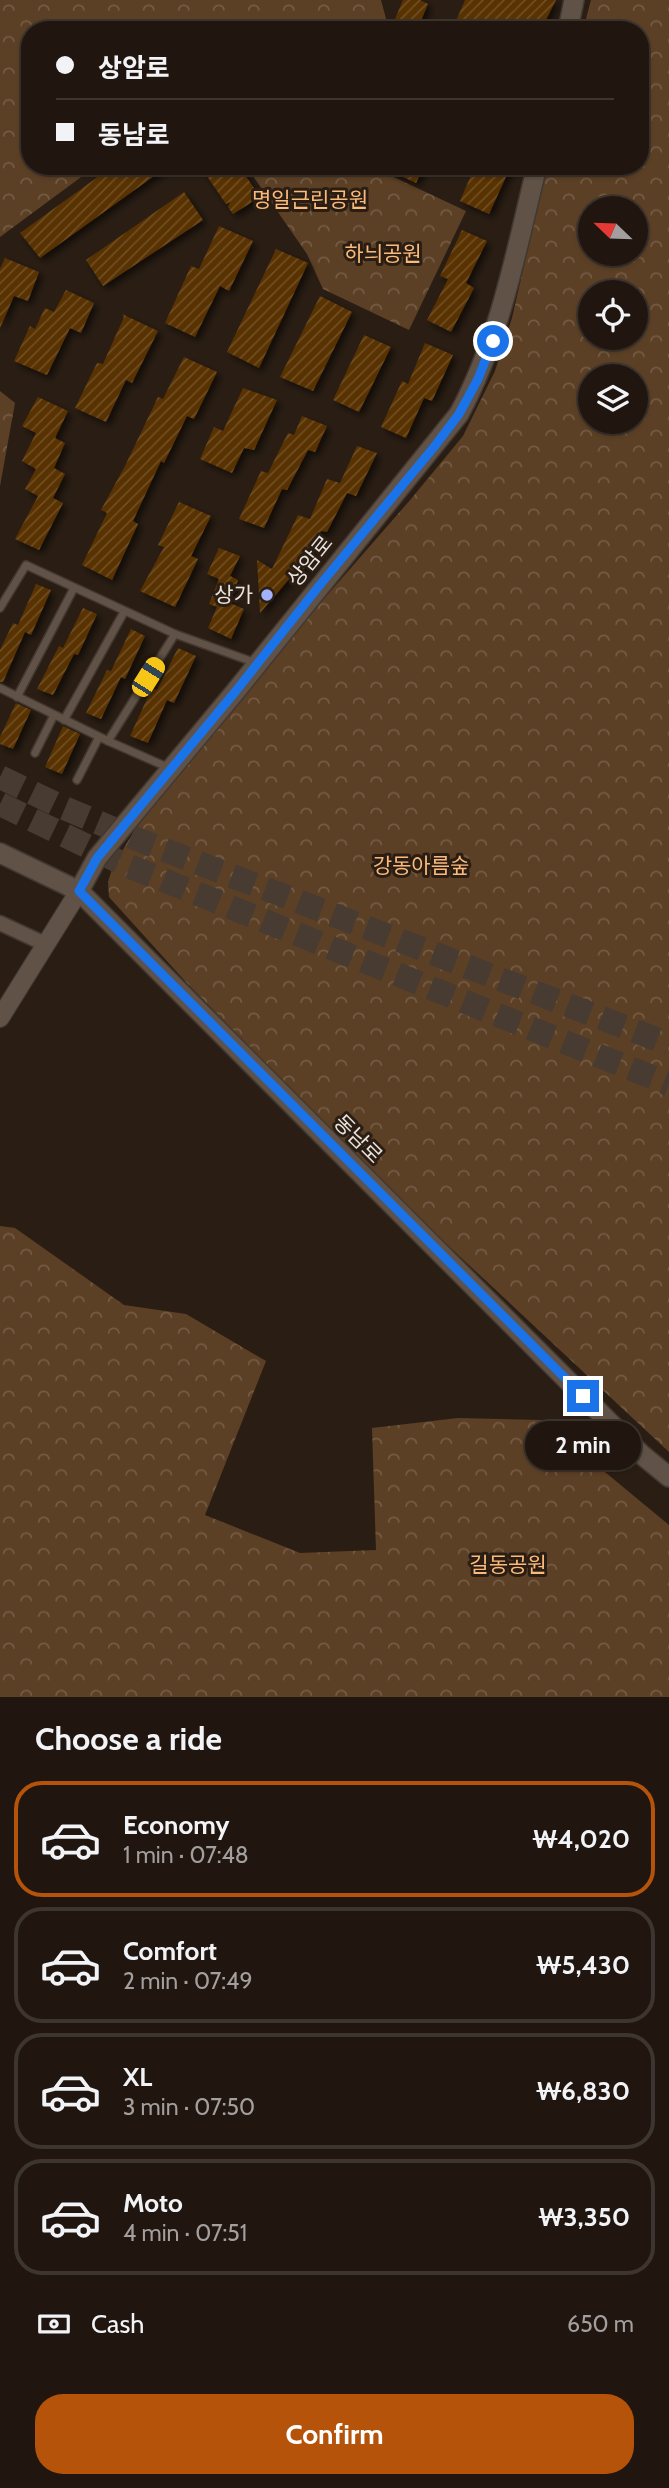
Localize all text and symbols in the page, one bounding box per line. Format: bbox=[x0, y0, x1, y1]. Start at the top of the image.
text: 상암로 bbox=[98, 52, 170, 84]
text: 동남로 bbox=[98, 119, 170, 151]
park label: 명일근린공원 bbox=[252, 187, 368, 212]
north arrow bbox=[578, 196, 648, 266]
map controls bbox=[578, 196, 648, 434]
park label: 하늬공원 bbox=[344, 241, 422, 266]
button: locate bbox=[578, 280, 648, 350]
route start bbox=[477, 325, 509, 357]
button: layers bbox=[578, 364, 648, 434]
street label: 상암로 bbox=[282, 530, 338, 591]
place label: 상가 bbox=[214, 582, 253, 607]
marker: 상가 bbox=[259, 587, 275, 603]
car bbox=[128, 654, 169, 700]
park label: 강동아름숲 bbox=[373, 853, 469, 878]
street label: 동남로 bbox=[329, 1109, 388, 1168]
route end bbox=[567, 1380, 599, 1412]
callout: 2 min bbox=[525, 1420, 641, 1470]
text: 2 min bbox=[555, 1431, 611, 1459]
park label: 길동공원 bbox=[469, 1552, 547, 1577]
text: Choose a ride bbox=[35, 1719, 222, 1758]
icon: car bbox=[39, 1808, 102, 1871]
text: Economy bbox=[123, 1809, 229, 1841]
text: ₩4,020 bbox=[532, 1823, 630, 1855]
text: 1 min · 07:48 bbox=[123, 1841, 249, 1869]
icon: car bbox=[39, 1934, 102, 1997]
text: Comfort bbox=[123, 1935, 217, 1967]
text: ₩5,430 bbox=[536, 1949, 630, 1981]
text: 2 min · 07:49 bbox=[123, 1967, 252, 1995]
icon: car bbox=[39, 2060, 102, 2123]
text: XL bbox=[123, 2061, 152, 2093]
text: ₩6,830 bbox=[536, 2075, 630, 2107]
text: 3 min · 07:50 bbox=[123, 2093, 255, 2121]
icon: car bbox=[39, 2186, 102, 2249]
text: Moto bbox=[123, 2187, 183, 2219]
text: ₩3,350 bbox=[538, 2201, 630, 2233]
text: 4 min · 07:51 bbox=[123, 2219, 247, 2247]
icon: cash bbox=[35, 2305, 73, 2343]
text: Cash bbox=[91, 2308, 144, 2340]
text: 650 m bbox=[567, 2310, 634, 2338]
button: Confirm bbox=[35, 2394, 634, 2474]

